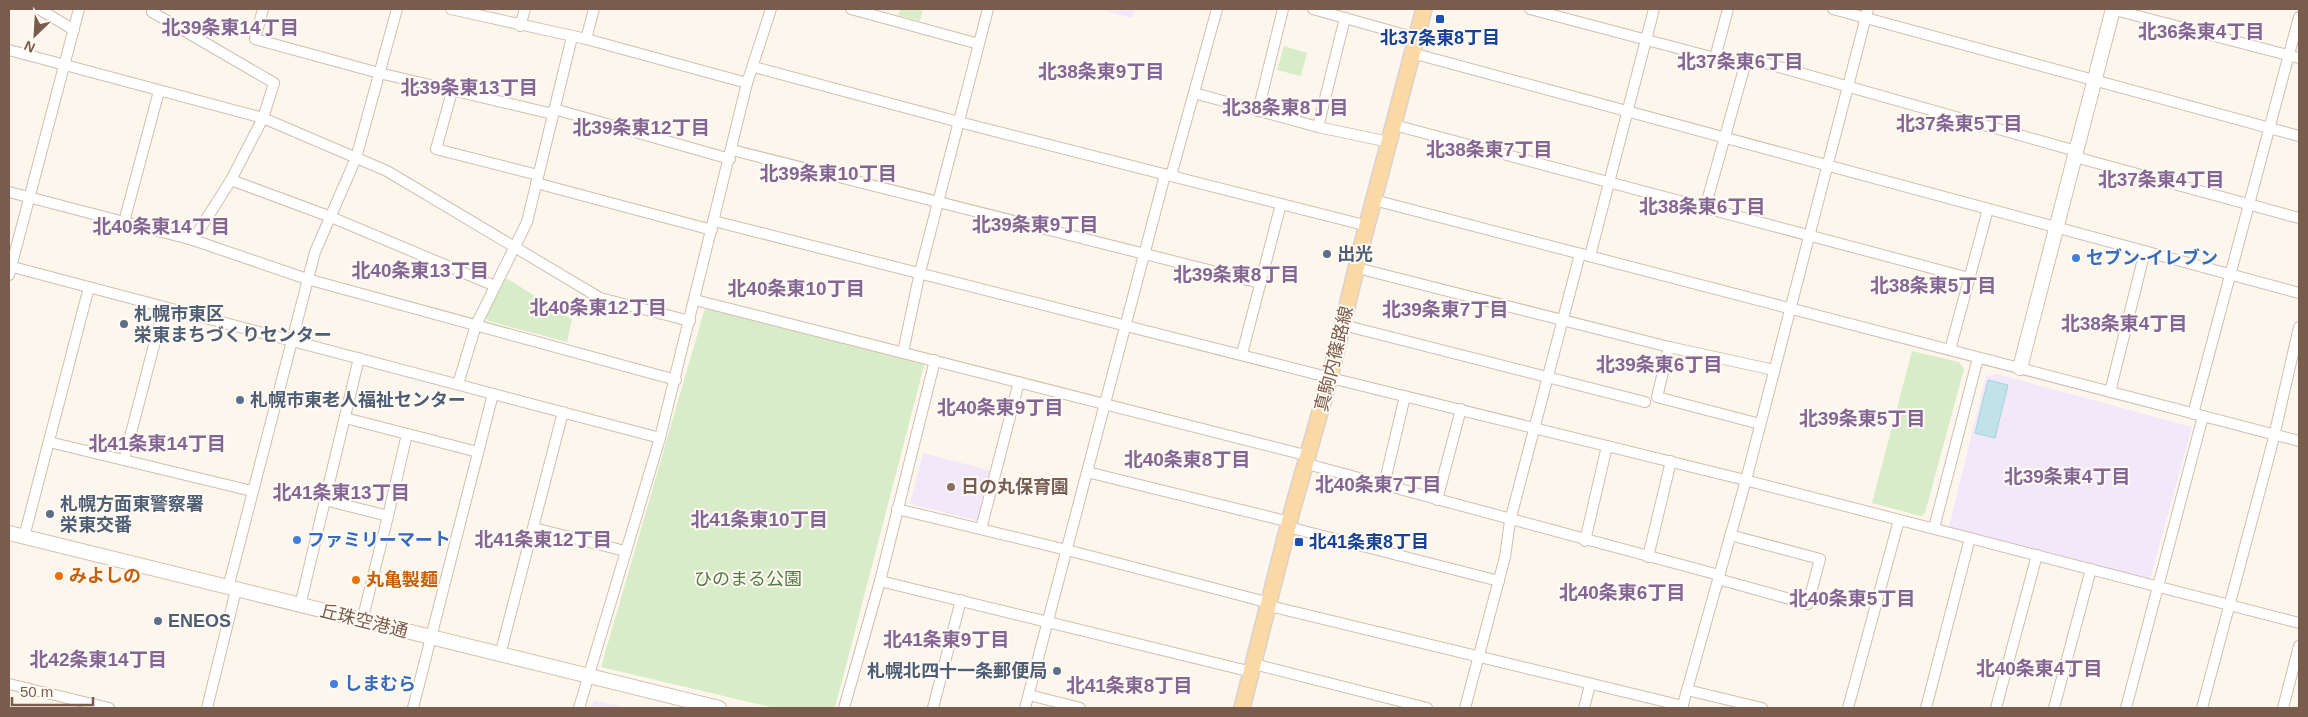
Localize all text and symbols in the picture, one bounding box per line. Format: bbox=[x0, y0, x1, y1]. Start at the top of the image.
north arrow bbox=[10, 10, 60, 60]
marker: 北37条東8丁目 bbox=[1434, 13, 1446, 25]
district label: 北39条東14丁目 bbox=[161, 17, 299, 38]
district label: 北36条東4丁目 bbox=[2138, 21, 2264, 42]
place label: 北37条東8丁目 bbox=[1380, 28, 1500, 48]
text: N bbox=[22, 37, 37, 56]
district label: 北37条東6丁目 bbox=[1677, 51, 1803, 72]
district label: 北38条東9丁目 bbox=[1038, 61, 1164, 82]
district label: 北39条東13丁目 bbox=[400, 77, 538, 98]
district label: 北38条東8丁目 bbox=[1222, 97, 1348, 118]
district label: 北37条東5丁目 bbox=[1896, 113, 2022, 134]
district label: 北39条東12丁目 bbox=[572, 117, 710, 138]
district label: 北38条東7丁目 bbox=[1426, 139, 1552, 160]
district label: 北39条東10丁目 bbox=[759, 163, 897, 184]
district label: 北37条東4丁目 bbox=[2098, 169, 2224, 190]
district label: 北38条東6丁目 bbox=[1639, 196, 1765, 217]
district label: 北39条東9丁目 bbox=[972, 214, 1098, 235]
district label: 北40条東14丁目 bbox=[92, 216, 230, 237]
place label: 出光 bbox=[1337, 244, 1373, 264]
marker: 出光 bbox=[1321, 248, 1333, 260]
place label: セブン-イレブン bbox=[2086, 248, 2218, 268]
marker: セブン-イレブン bbox=[2070, 252, 2082, 264]
district label: 北40条東13丁目 bbox=[351, 260, 489, 281]
district label: 北39条東8丁目 bbox=[1173, 264, 1299, 285]
district label: 北38条東5丁目 bbox=[1870, 275, 1996, 296]
district label: 北40条東10丁目 bbox=[727, 278, 865, 299]
district label: 北40条東12丁目 bbox=[529, 297, 667, 318]
district label: 北39条東7丁目 bbox=[1382, 299, 1508, 320]
place label: 札幌市東区 栄東まちづくりセンター bbox=[134, 304, 332, 345]
street label: 真駒内篠路線 bbox=[1311, 304, 1357, 414]
district label: 北38条東4丁目 bbox=[2061, 313, 2187, 334]
marker: 札幌市東区 栄東まちづくりセンター bbox=[118, 318, 130, 330]
district label: 北39条東6丁目 bbox=[1596, 354, 1722, 375]
place label: 札幌市東老人福祉センター bbox=[250, 390, 466, 410]
marker: 札幌市東老人福祉センター bbox=[234, 394, 246, 406]
district label: 北40条東9丁目 bbox=[937, 397, 1063, 418]
district label: 北39条東5丁目 bbox=[1799, 408, 1925, 429]
district label: 北41条東14丁目 bbox=[88, 433, 226, 454]
district label: 北40条東8丁目 bbox=[1124, 449, 1250, 470]
district label: 北39条東4丁目 bbox=[2004, 466, 2130, 487]
district label: 北40条東7丁目 bbox=[1315, 474, 1441, 495]
place label: 日の丸保育園 bbox=[961, 477, 1069, 497]
marker: 日の丸保育園 bbox=[945, 481, 957, 493]
district label: 北41条東13丁目 bbox=[272, 482, 410, 503]
place label: 札幌方面東警察署 栄東交番 bbox=[60, 494, 204, 535]
marker: 札幌方面東警察署 栄東交番 bbox=[44, 508, 56, 520]
district label: 北41条東10丁目 bbox=[690, 509, 828, 530]
district label: 北41条東12丁目 bbox=[474, 529, 612, 550]
place label: ファミリーマート bbox=[307, 530, 451, 550]
place label: 北41条東8丁目 bbox=[1309, 532, 1429, 552]
marker: ファミリーマート bbox=[291, 534, 303, 546]
marker: 北41条東8丁目 bbox=[1293, 536, 1305, 548]
place label: みよしの bbox=[69, 566, 141, 586]
place label: 丸亀製麺 bbox=[366, 569, 438, 590]
park label: ひのまる公園 bbox=[694, 569, 802, 589]
marker: みよしの bbox=[53, 570, 65, 582]
marker: 丸亀製麺 bbox=[350, 574, 362, 586]
district label: 北40条東6丁目 bbox=[1559, 582, 1685, 603]
district label: 北40条東5丁目 bbox=[1789, 588, 1915, 609]
street label: 丘珠空港通 bbox=[318, 600, 410, 642]
place label: ENEOS bbox=[168, 611, 231, 631]
marker: ENEOS bbox=[152, 615, 164, 627]
district label: 北41条東9丁目 bbox=[883, 629, 1009, 650]
district label: 北42条東14丁目 bbox=[29, 649, 167, 670]
district label: 北40条東4丁目 bbox=[1976, 658, 2102, 679]
place label: 札幌北四十一条郵便局 bbox=[867, 661, 1047, 681]
marker: 札幌北四十一条郵便局 bbox=[1051, 665, 1063, 677]
scale bar bbox=[12, 674, 94, 706]
place label: しまむら bbox=[344, 674, 416, 694]
district label: 北41条東8丁目 bbox=[1066, 675, 1192, 696]
marker: しまむら bbox=[328, 678, 340, 690]
text: 50 m bbox=[20, 683, 53, 700]

